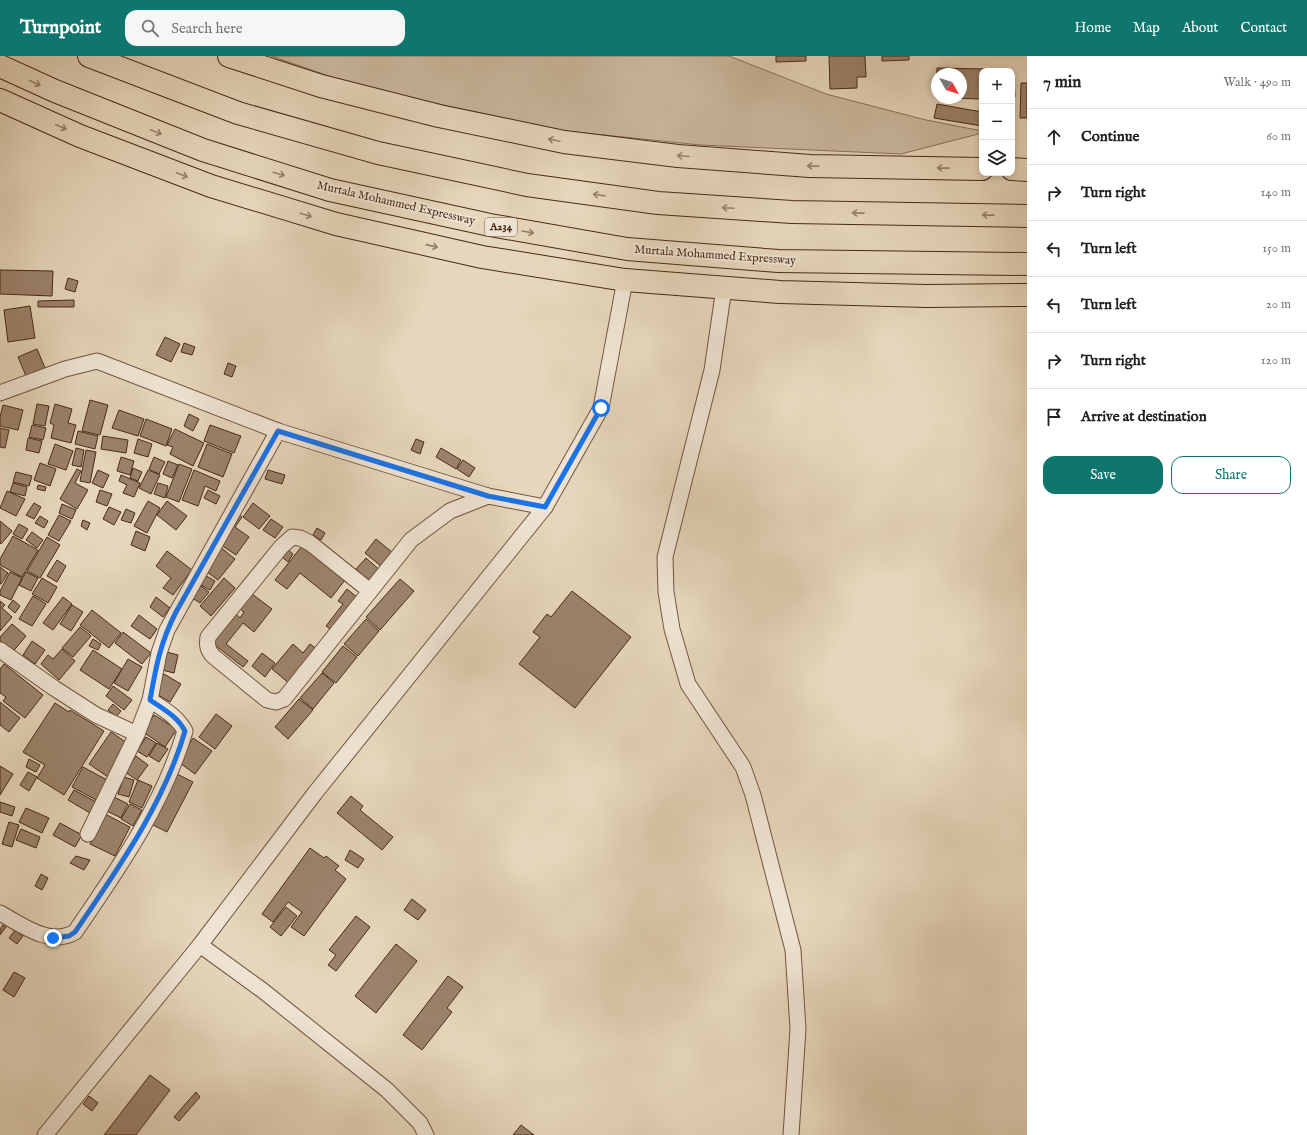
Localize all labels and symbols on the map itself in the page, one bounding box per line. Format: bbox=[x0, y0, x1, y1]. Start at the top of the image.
north arrow bbox=[931, 68, 967, 104]
one-way arrow bbox=[29, 79, 41, 87]
one-way arrow bbox=[55, 124, 67, 131]
one-way arrow bbox=[149, 128, 161, 136]
one-way arrow bbox=[548, 136, 561, 144]
one-way arrow bbox=[677, 153, 690, 160]
one-way arrow bbox=[807, 162, 820, 170]
one-way arrow bbox=[937, 164, 950, 172]
one-way arrow bbox=[176, 171, 188, 179]
one-way arrow bbox=[272, 171, 285, 178]
street label: Murtala Mohammed Expressway bbox=[315, 177, 477, 230]
one-way arrow bbox=[593, 191, 606, 199]
one-way arrow bbox=[722, 204, 735, 211]
one-way arrow bbox=[852, 209, 865, 217]
one-way arrow bbox=[299, 212, 312, 219]
one-way arrow bbox=[982, 212, 995, 219]
road number: A234 bbox=[485, 218, 517, 236]
one-way arrow bbox=[521, 228, 534, 236]
street label: Murtala Mohammed Expressway bbox=[634, 242, 796, 269]
one-way arrow bbox=[425, 243, 438, 251]
route start bbox=[592, 399, 610, 417]
route end bbox=[44, 929, 62, 947]

